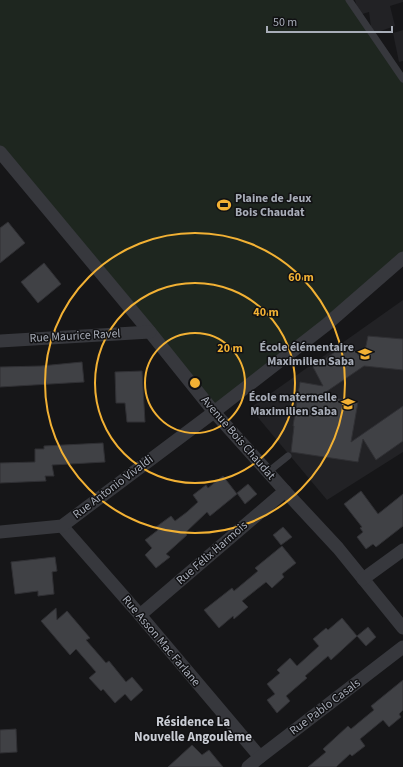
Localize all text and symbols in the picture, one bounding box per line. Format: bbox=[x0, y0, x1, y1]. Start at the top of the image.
scale bar bbox=[267, 8, 392, 34]
text: 50 m bbox=[273, 14, 297, 31]
place label: Plaine de Jeux Bois Chaudat bbox=[235, 190, 312, 221]
sports icon: Plaine de Jeux Bois Chaudat bbox=[216, 197, 232, 213]
text: 60 m bbox=[288, 269, 314, 286]
text: 40 m bbox=[253, 304, 279, 321]
street label: Rue Maurice Ravel bbox=[29, 325, 121, 347]
place label: École élémentaire Maximilien Saba bbox=[259, 339, 354, 370]
text: 20 m bbox=[217, 340, 243, 357]
school or university icon: École élémentaire Maximilien Saba bbox=[357, 346, 373, 362]
centre of rings bbox=[188, 376, 202, 390]
place label: École maternelle Maximilien Saba bbox=[249, 389, 337, 420]
street label: Avenue Bois Chaudat bbox=[197, 392, 279, 484]
school or university icon: École maternelle Maximilien Saba bbox=[340, 396, 356, 412]
street label: Rue Antonio Vivaldi bbox=[69, 451, 157, 523]
street label: Rue Félix Harmois bbox=[173, 517, 251, 589]
street label: Rue Asson Mac Farlane bbox=[118, 592, 204, 690]
street label: Rue Pablo Casals bbox=[286, 675, 364, 739]
district label: Résidence La Nouvelle Angoulème bbox=[134, 713, 252, 746]

